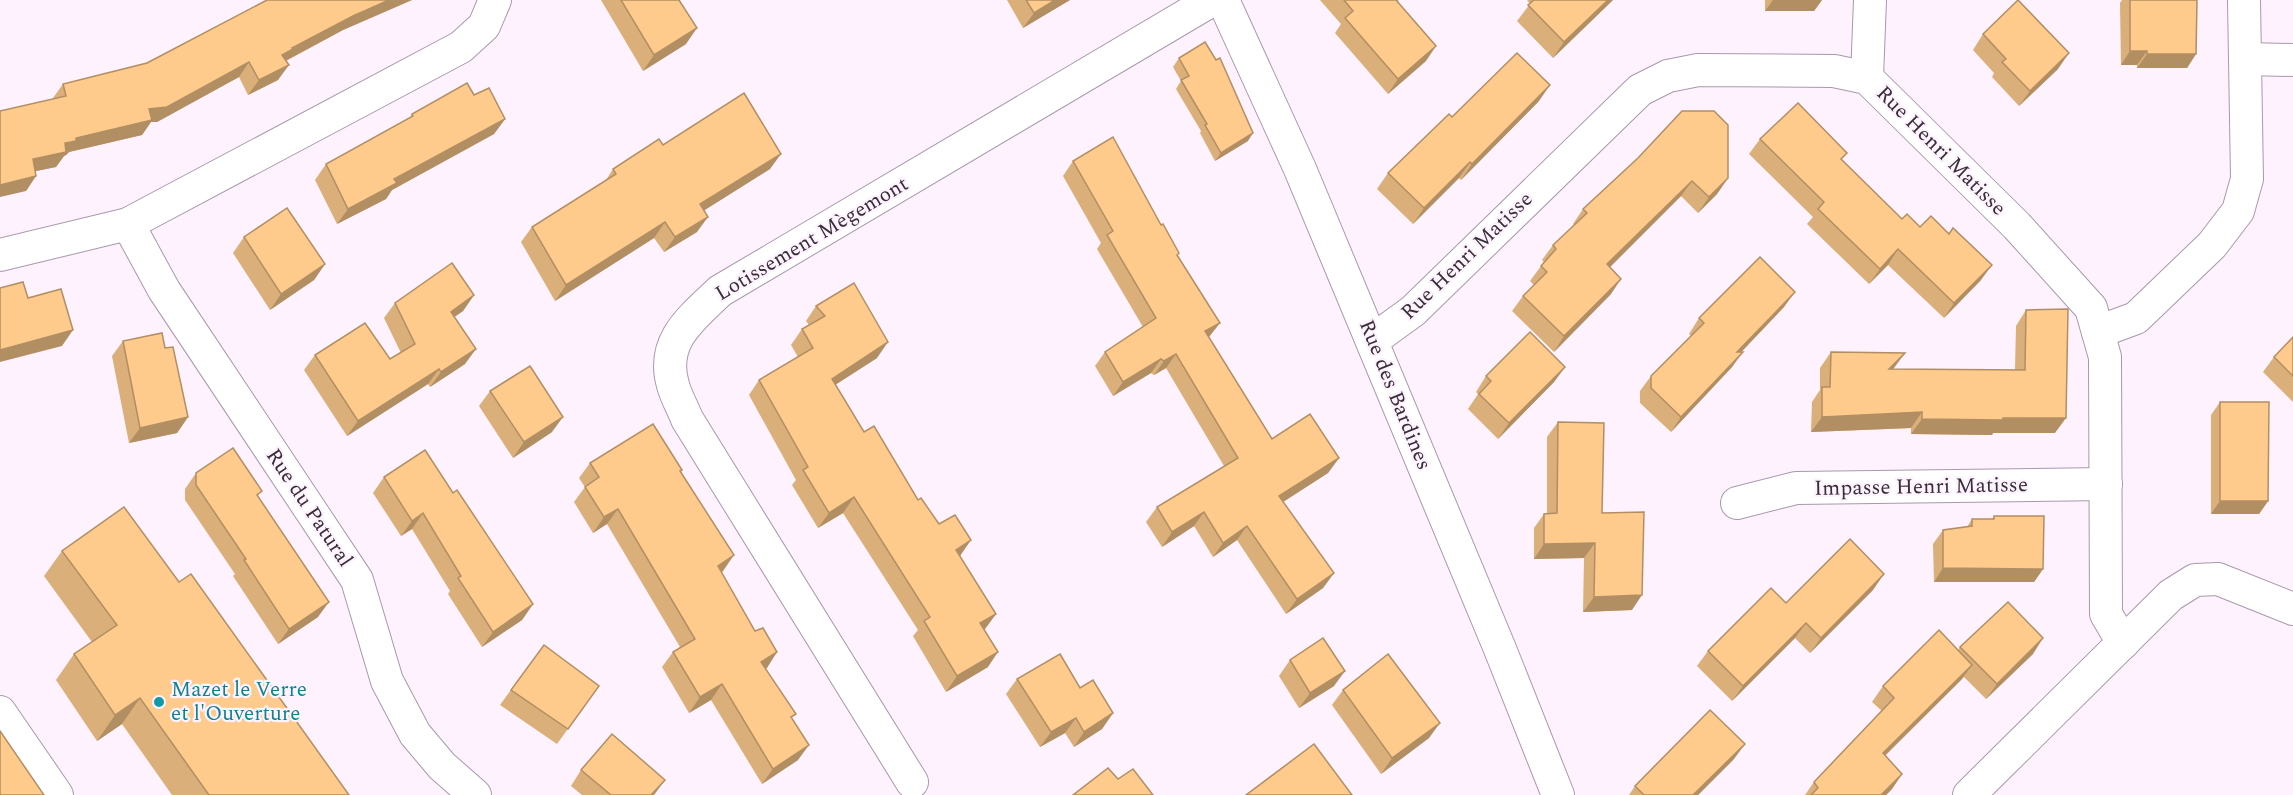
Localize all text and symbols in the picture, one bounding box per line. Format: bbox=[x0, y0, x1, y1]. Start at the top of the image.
street label: Rue Henri Matisse bbox=[1868, 78, 2014, 224]
street label: Lotissement Mègemont bbox=[709, 168, 915, 310]
street label: Rue Henri Matisse bbox=[1394, 184, 1540, 328]
street label: Rue des Bardines bbox=[1350, 315, 1440, 475]
street label: Rue du Patural bbox=[257, 442, 361, 574]
street label: Impasse Henri Matisse bbox=[1814, 469, 2028, 505]
place label: Mazet le Verre et l'Ouverture bbox=[171, 674, 307, 730]
marker: Mazet le Verre et l'Ouverture bbox=[152, 695, 166, 709]

